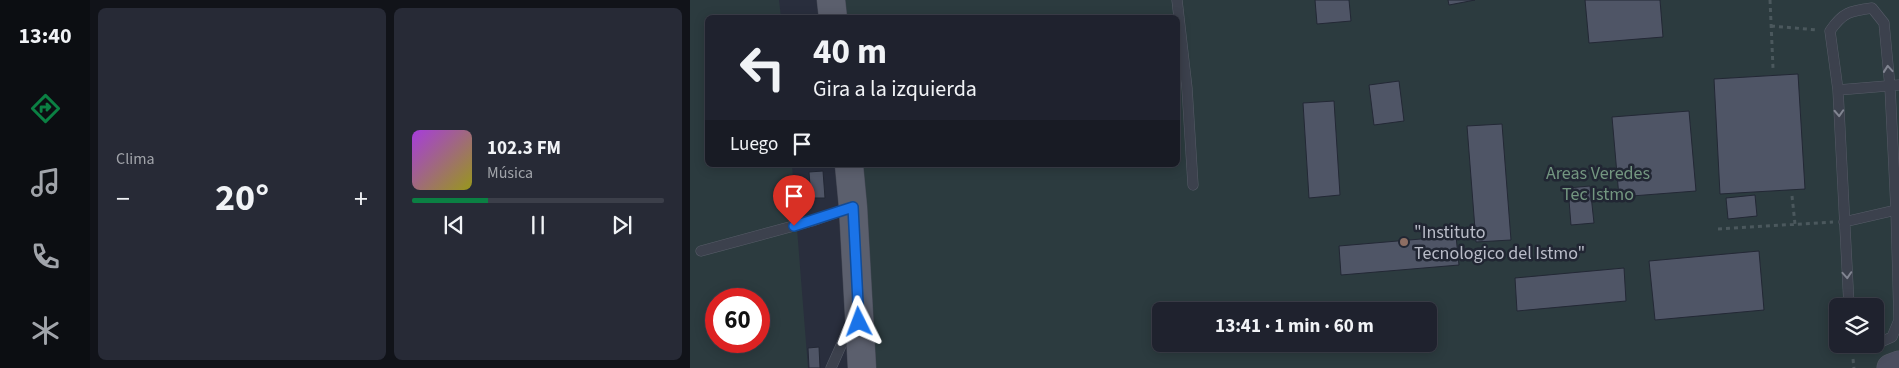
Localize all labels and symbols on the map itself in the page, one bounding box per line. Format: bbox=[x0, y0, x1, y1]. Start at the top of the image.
one-way arrow bbox=[1883, 65, 1894, 73]
one-way arrow bbox=[1833, 109, 1844, 117]
park label: Areas Veredes Tec Istmo bbox=[1546, 161, 1650, 207]
pin bbox=[773, 175, 815, 226]
place label: "Instituto Tecnologico del Istmo" bbox=[1414, 220, 1585, 266]
marker: "Instituto Tecnologico del Istmo" bbox=[1398, 236, 1410, 248]
one-way arrow bbox=[1842, 271, 1853, 279]
speed limit sign: 60 bbox=[705, 288, 770, 353]
position arrow bbox=[832, 295, 884, 347]

